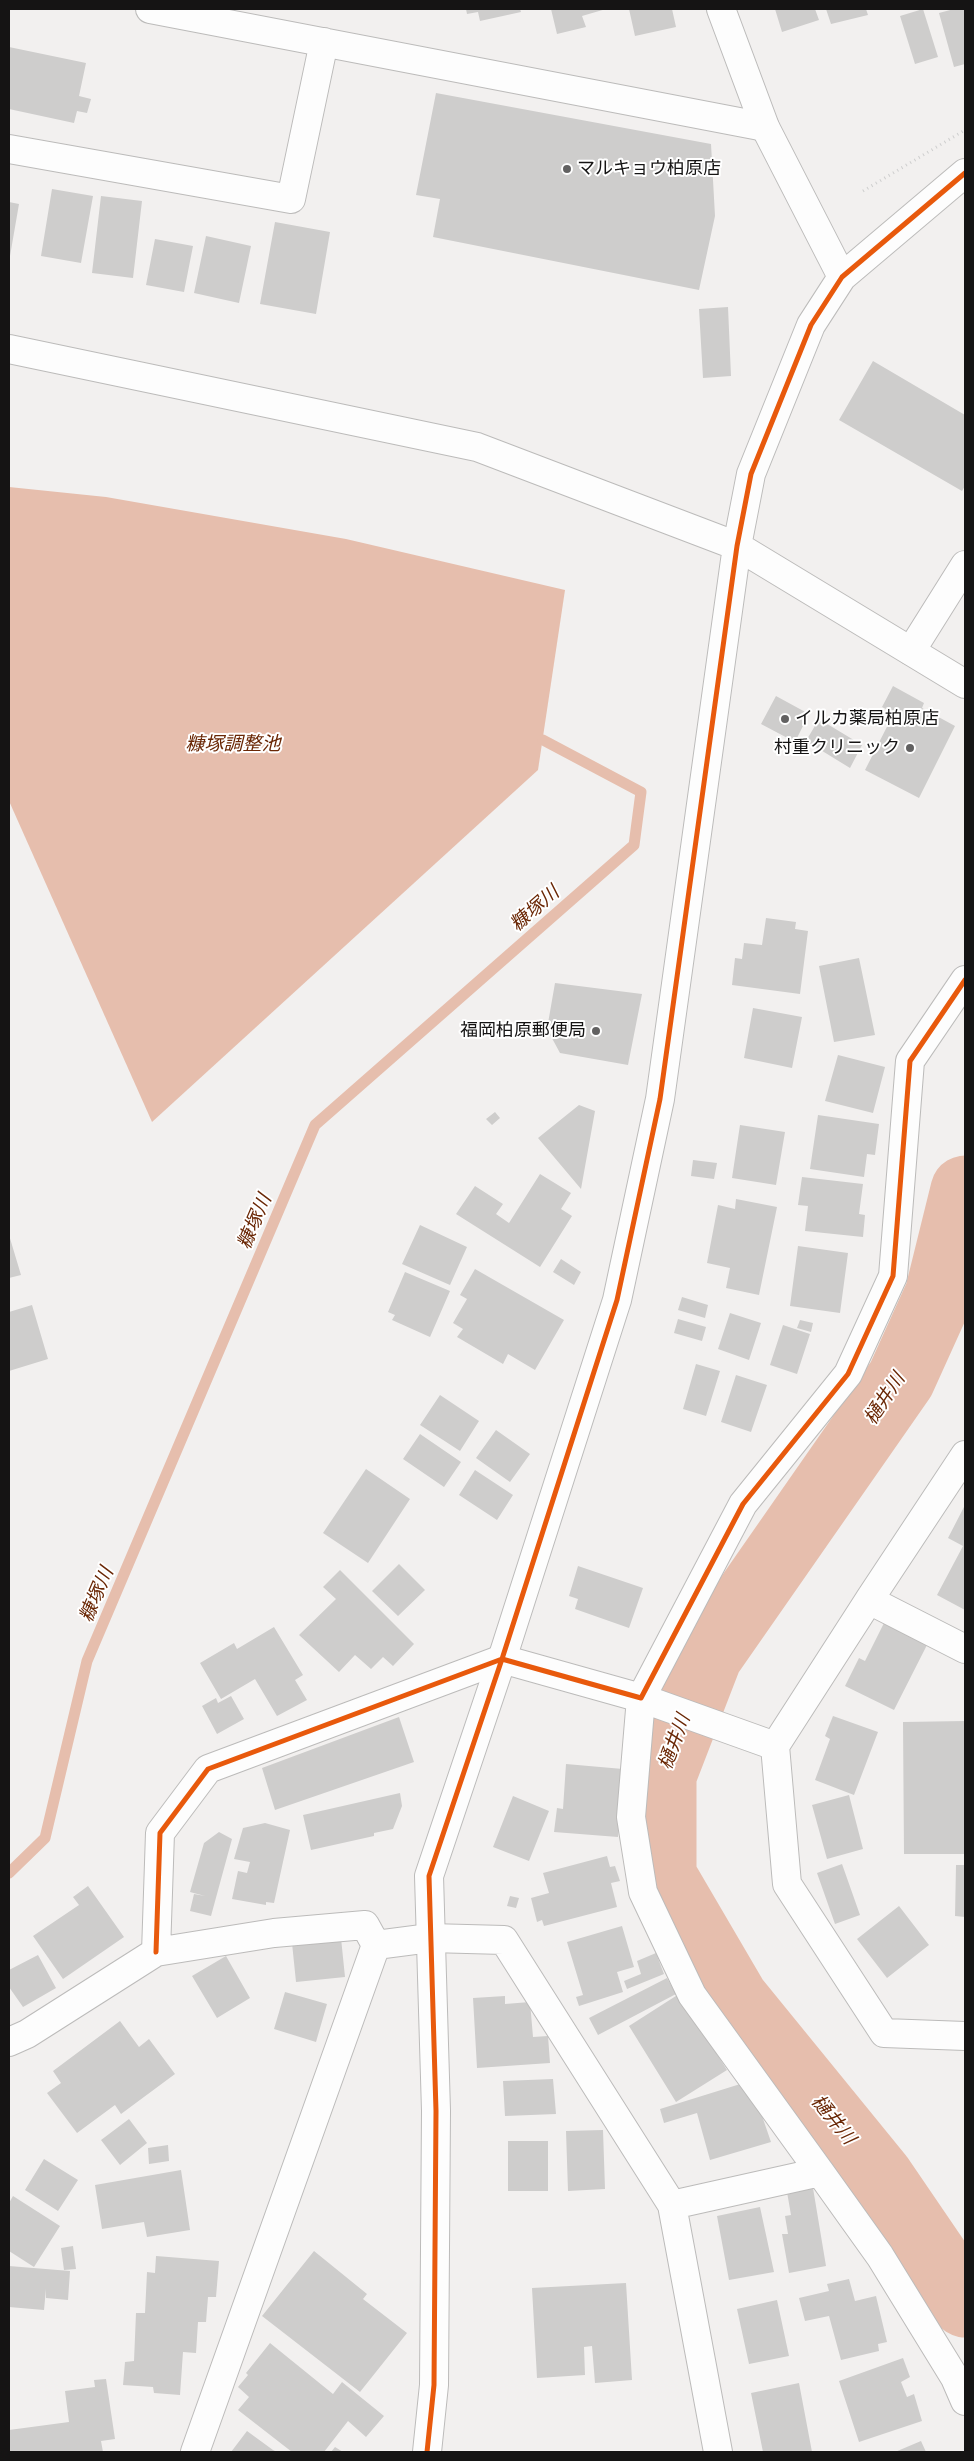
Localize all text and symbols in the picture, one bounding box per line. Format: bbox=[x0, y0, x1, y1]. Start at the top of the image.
place label: マルキョウ柏原店 bbox=[577, 158, 721, 180]
marker: マルキョウ柏原店 bbox=[561, 163, 573, 175]
place label: イルカ薬局柏原店 bbox=[795, 708, 939, 730]
marker: イルカ薬局柏原店 bbox=[779, 713, 791, 725]
water label: 糠塚調整池 bbox=[186, 734, 280, 756]
place label: 村重クリニック bbox=[774, 737, 900, 759]
marker: 村重クリニック bbox=[904, 742, 916, 754]
water label: 糠塚川 bbox=[506, 882, 564, 936]
place label: 福岡柏原郵便局 bbox=[460, 1020, 586, 1042]
marker: 福岡柏原郵便局 bbox=[590, 1025, 602, 1037]
water label: 糠塚川 bbox=[233, 1191, 277, 1253]
water label: 樋井川 bbox=[860, 1369, 910, 1429]
water label: 糠塚川 bbox=[75, 1564, 119, 1626]
water label: 樋井川 bbox=[655, 1711, 695, 1773]
water label: 樋井川 bbox=[806, 2091, 860, 2149]

